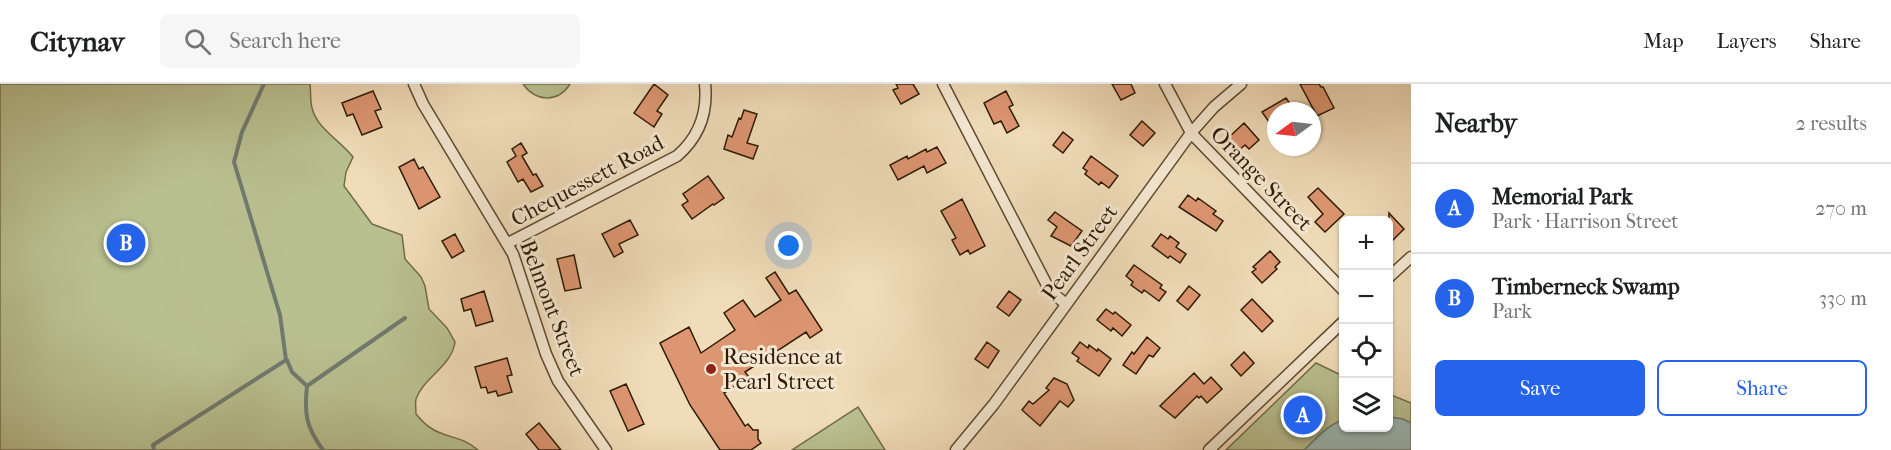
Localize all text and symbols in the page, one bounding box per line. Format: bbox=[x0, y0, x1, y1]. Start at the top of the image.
search box bbox=[160, 14, 580, 68]
text: Citynav bbox=[30, 25, 124, 58]
icon: search bbox=[181, 25, 214, 58]
text: Search here bbox=[229, 28, 341, 54]
text: Map bbox=[1643, 29, 1684, 53]
text: Layers bbox=[1717, 29, 1776, 53]
text: Share bbox=[1809, 29, 1861, 53]
north arrow bbox=[1267, 102, 1321, 156]
text: Nearby bbox=[1435, 108, 1517, 139]
text: 2 results bbox=[1796, 112, 1867, 135]
street label: Orange Street bbox=[1205, 121, 1318, 236]
street label: Chequessett Road bbox=[507, 129, 669, 232]
text: Memorial Park bbox=[1492, 184, 1633, 210]
text: A bbox=[1448, 197, 1461, 220]
text: 270 m bbox=[1815, 197, 1867, 220]
street label: Pearl Street bbox=[1036, 200, 1123, 306]
text: Park · Harrison Street bbox=[1492, 210, 1678, 233]
map controls bbox=[1339, 216, 1393, 432]
button: + bbox=[1339, 216, 1393, 270]
pin: B bbox=[106, 220, 146, 266]
your location bbox=[774, 231, 803, 260]
street label: Belmont Street bbox=[514, 237, 590, 380]
button: − bbox=[1339, 270, 1393, 324]
text: Timberneck Swamp bbox=[1492, 274, 1680, 300]
text: B bbox=[1448, 287, 1461, 310]
text: 330 m bbox=[1819, 287, 1867, 310]
text: Park bbox=[1492, 300, 1532, 323]
button: locate bbox=[1339, 324, 1393, 378]
place label: Residence at Pearl Street bbox=[723, 344, 843, 395]
button: Save bbox=[1435, 360, 1645, 416]
button: Share bbox=[1657, 360, 1867, 416]
marker: Residence at Pearl Street bbox=[704, 362, 718, 376]
button: layers bbox=[1339, 378, 1393, 432]
pin: A bbox=[1284, 392, 1322, 438]

